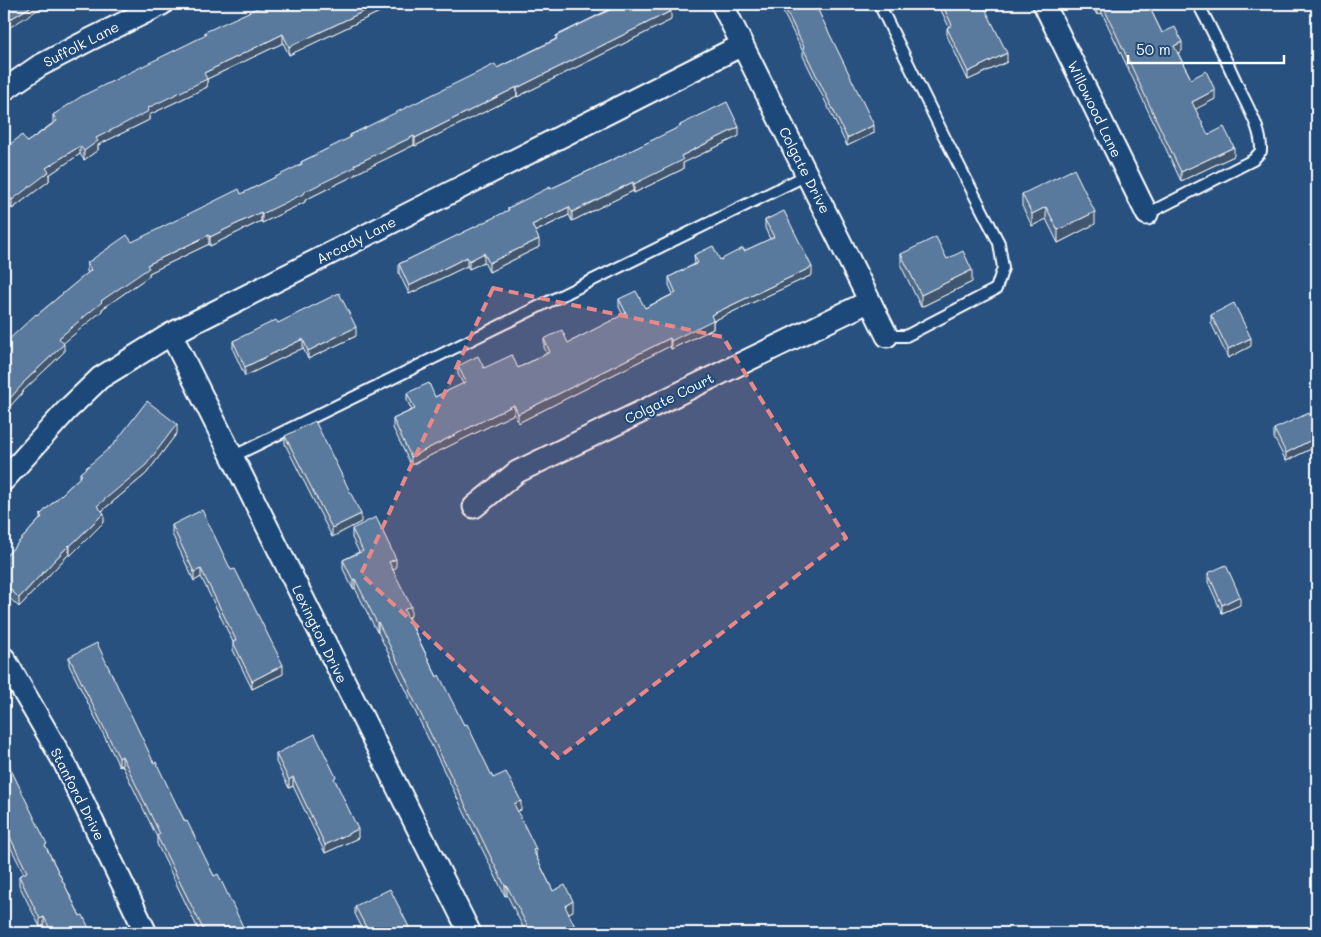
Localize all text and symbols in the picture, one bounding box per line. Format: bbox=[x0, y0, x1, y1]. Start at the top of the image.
street label: Suffolk Lane bbox=[40, 17, 122, 71]
scale bar bbox=[1128, 32, 1285, 64]
text: 50 m bbox=[1136, 39, 1171, 59]
street label: Willowood Lane bbox=[1063, 58, 1127, 160]
street label: Colgate Drive bbox=[775, 123, 835, 217]
street label: Arcady Lane bbox=[313, 212, 399, 268]
street label: Colgate Court bbox=[621, 368, 717, 428]
street label: Lexington Drive bbox=[288, 582, 352, 686]
street label: Stanford Drive bbox=[46, 744, 110, 844]

